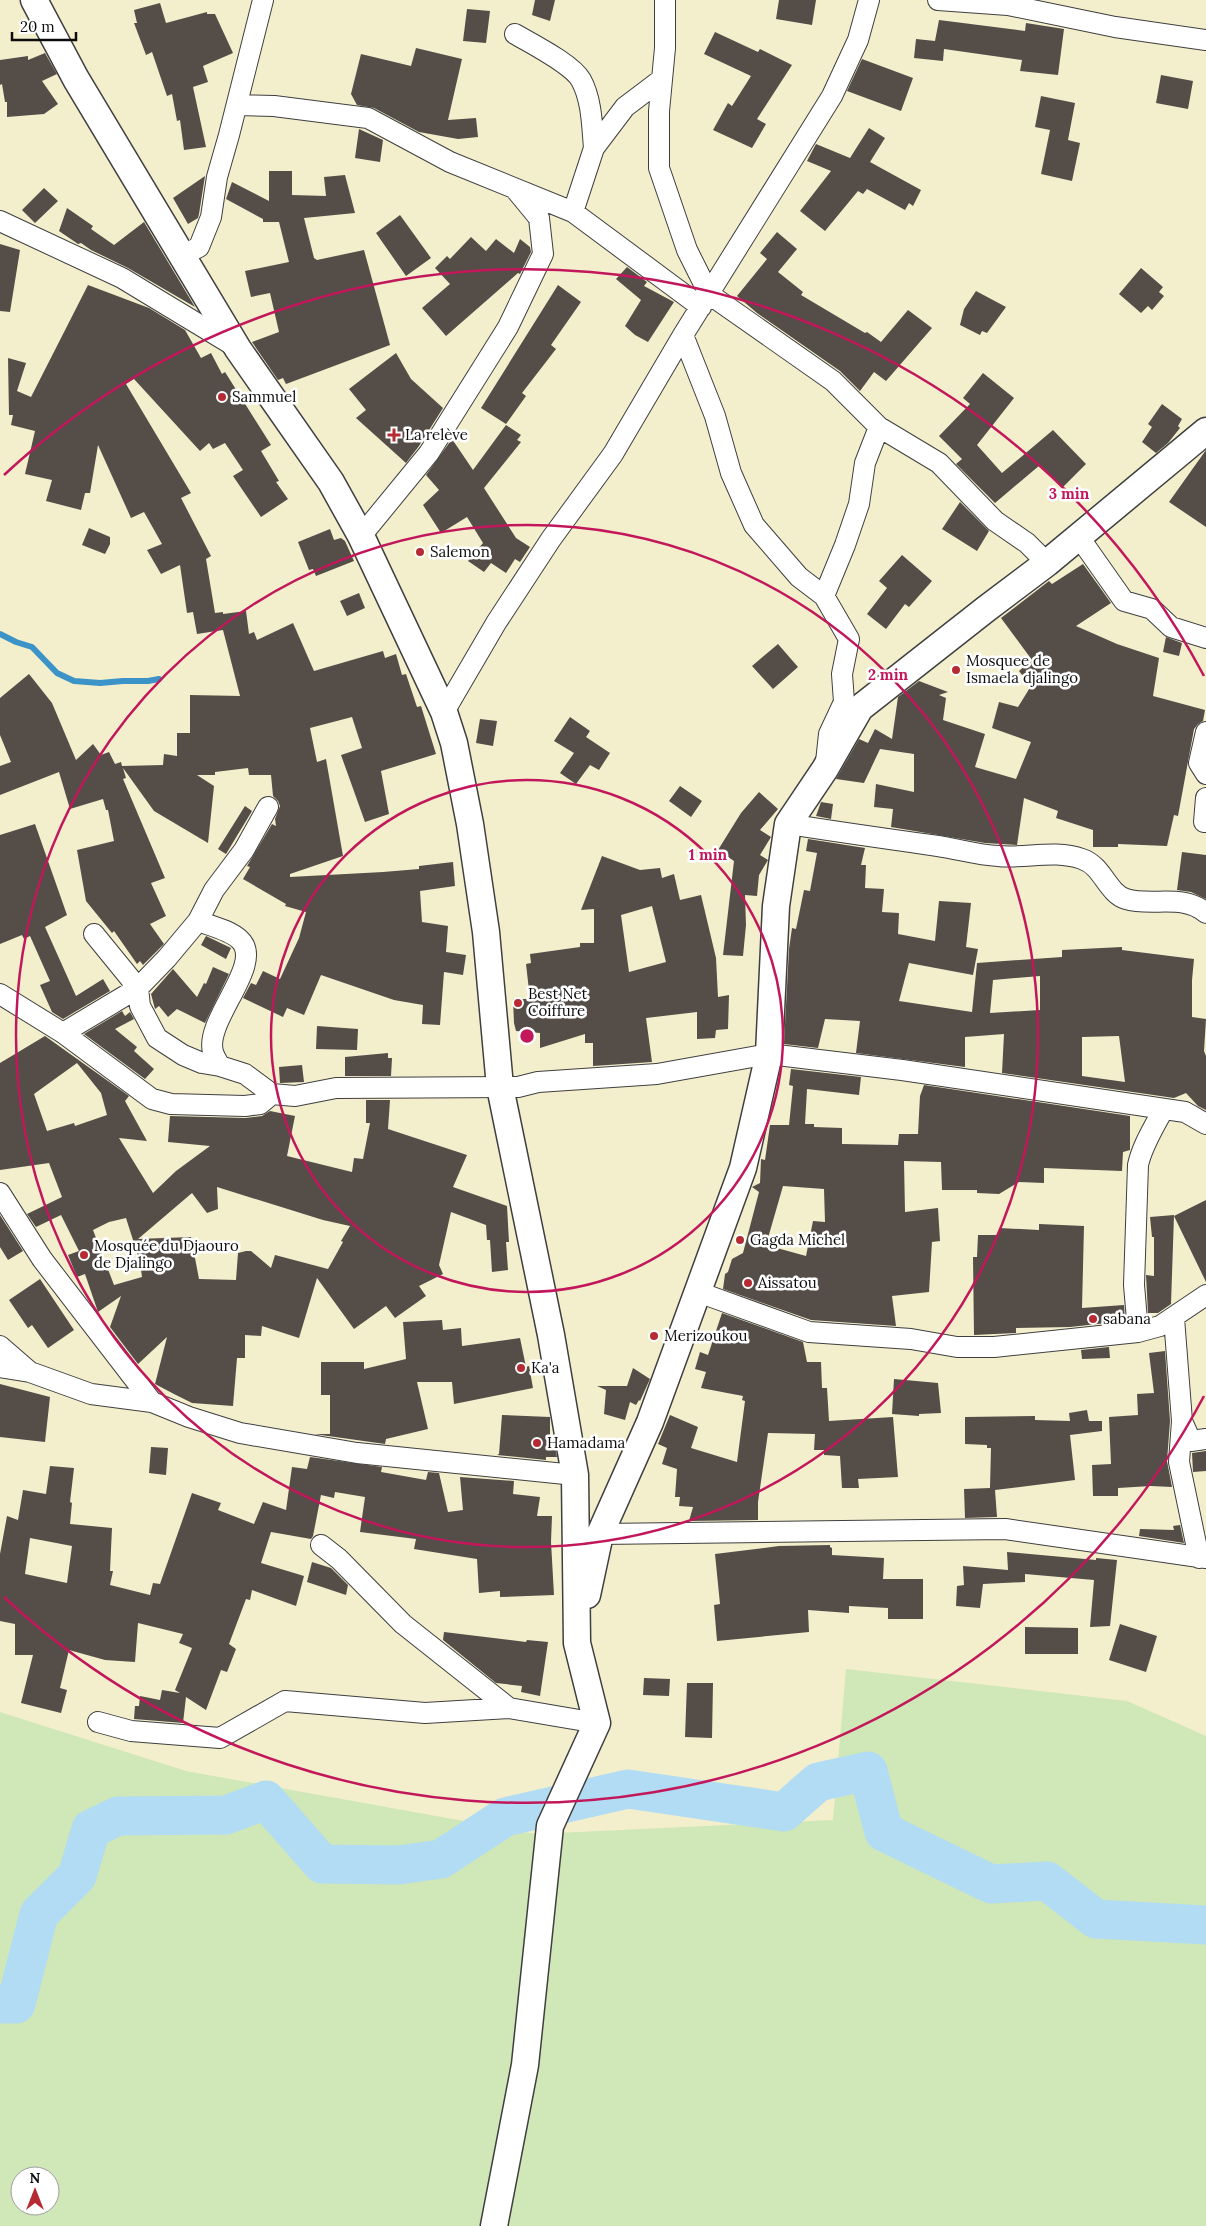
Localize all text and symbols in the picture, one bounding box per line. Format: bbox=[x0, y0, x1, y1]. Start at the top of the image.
scale bar bbox=[12, 10, 76, 42]
text: 20 m bbox=[20, 17, 55, 36]
place label: Sammuel bbox=[232, 387, 296, 406]
marker: Sammuel bbox=[216, 391, 228, 403]
place label: La relève bbox=[405, 425, 468, 444]
marker: La relève bbox=[387, 428, 401, 442]
text: 3 min bbox=[1049, 484, 1090, 503]
place label: Salemon bbox=[430, 542, 490, 561]
marker: Salemon bbox=[414, 546, 426, 558]
place label: Mosquee de Ismaela djalingo bbox=[966, 651, 1078, 687]
marker: Mosquee de Ismaela djalingo bbox=[950, 664, 962, 676]
text: 2 min bbox=[868, 665, 909, 684]
text: 1 min bbox=[689, 845, 728, 864]
place label: Best Net Coiffure bbox=[528, 984, 587, 1020]
marker: Best Net Coiffure bbox=[512, 997, 524, 1009]
centre of rings bbox=[518, 1027, 536, 1045]
place label: Gagda Michel bbox=[750, 1230, 845, 1249]
marker: Gagda Michel bbox=[734, 1234, 746, 1246]
place label: Mosquée du Djaouro de Djalingo bbox=[94, 1236, 239, 1272]
marker: Mosquée du Djaouro de Djalingo bbox=[78, 1249, 90, 1261]
place label: Aissatou bbox=[757, 1273, 817, 1292]
marker: Aissatou bbox=[742, 1277, 754, 1289]
place label: sabana bbox=[1103, 1309, 1151, 1328]
marker: sabana bbox=[1087, 1313, 1099, 1325]
place label: Merizoukou bbox=[664, 1326, 748, 1345]
marker: Merizoukou bbox=[648, 1330, 660, 1342]
place label: Ka'a bbox=[531, 1358, 560, 1377]
marker: Ka'a bbox=[515, 1362, 527, 1374]
place label: Hamadama bbox=[547, 1433, 626, 1452]
marker: Hamadama bbox=[531, 1437, 543, 1449]
north arrow bbox=[10, 2166, 60, 2216]
text: N bbox=[30, 2169, 41, 2187]

